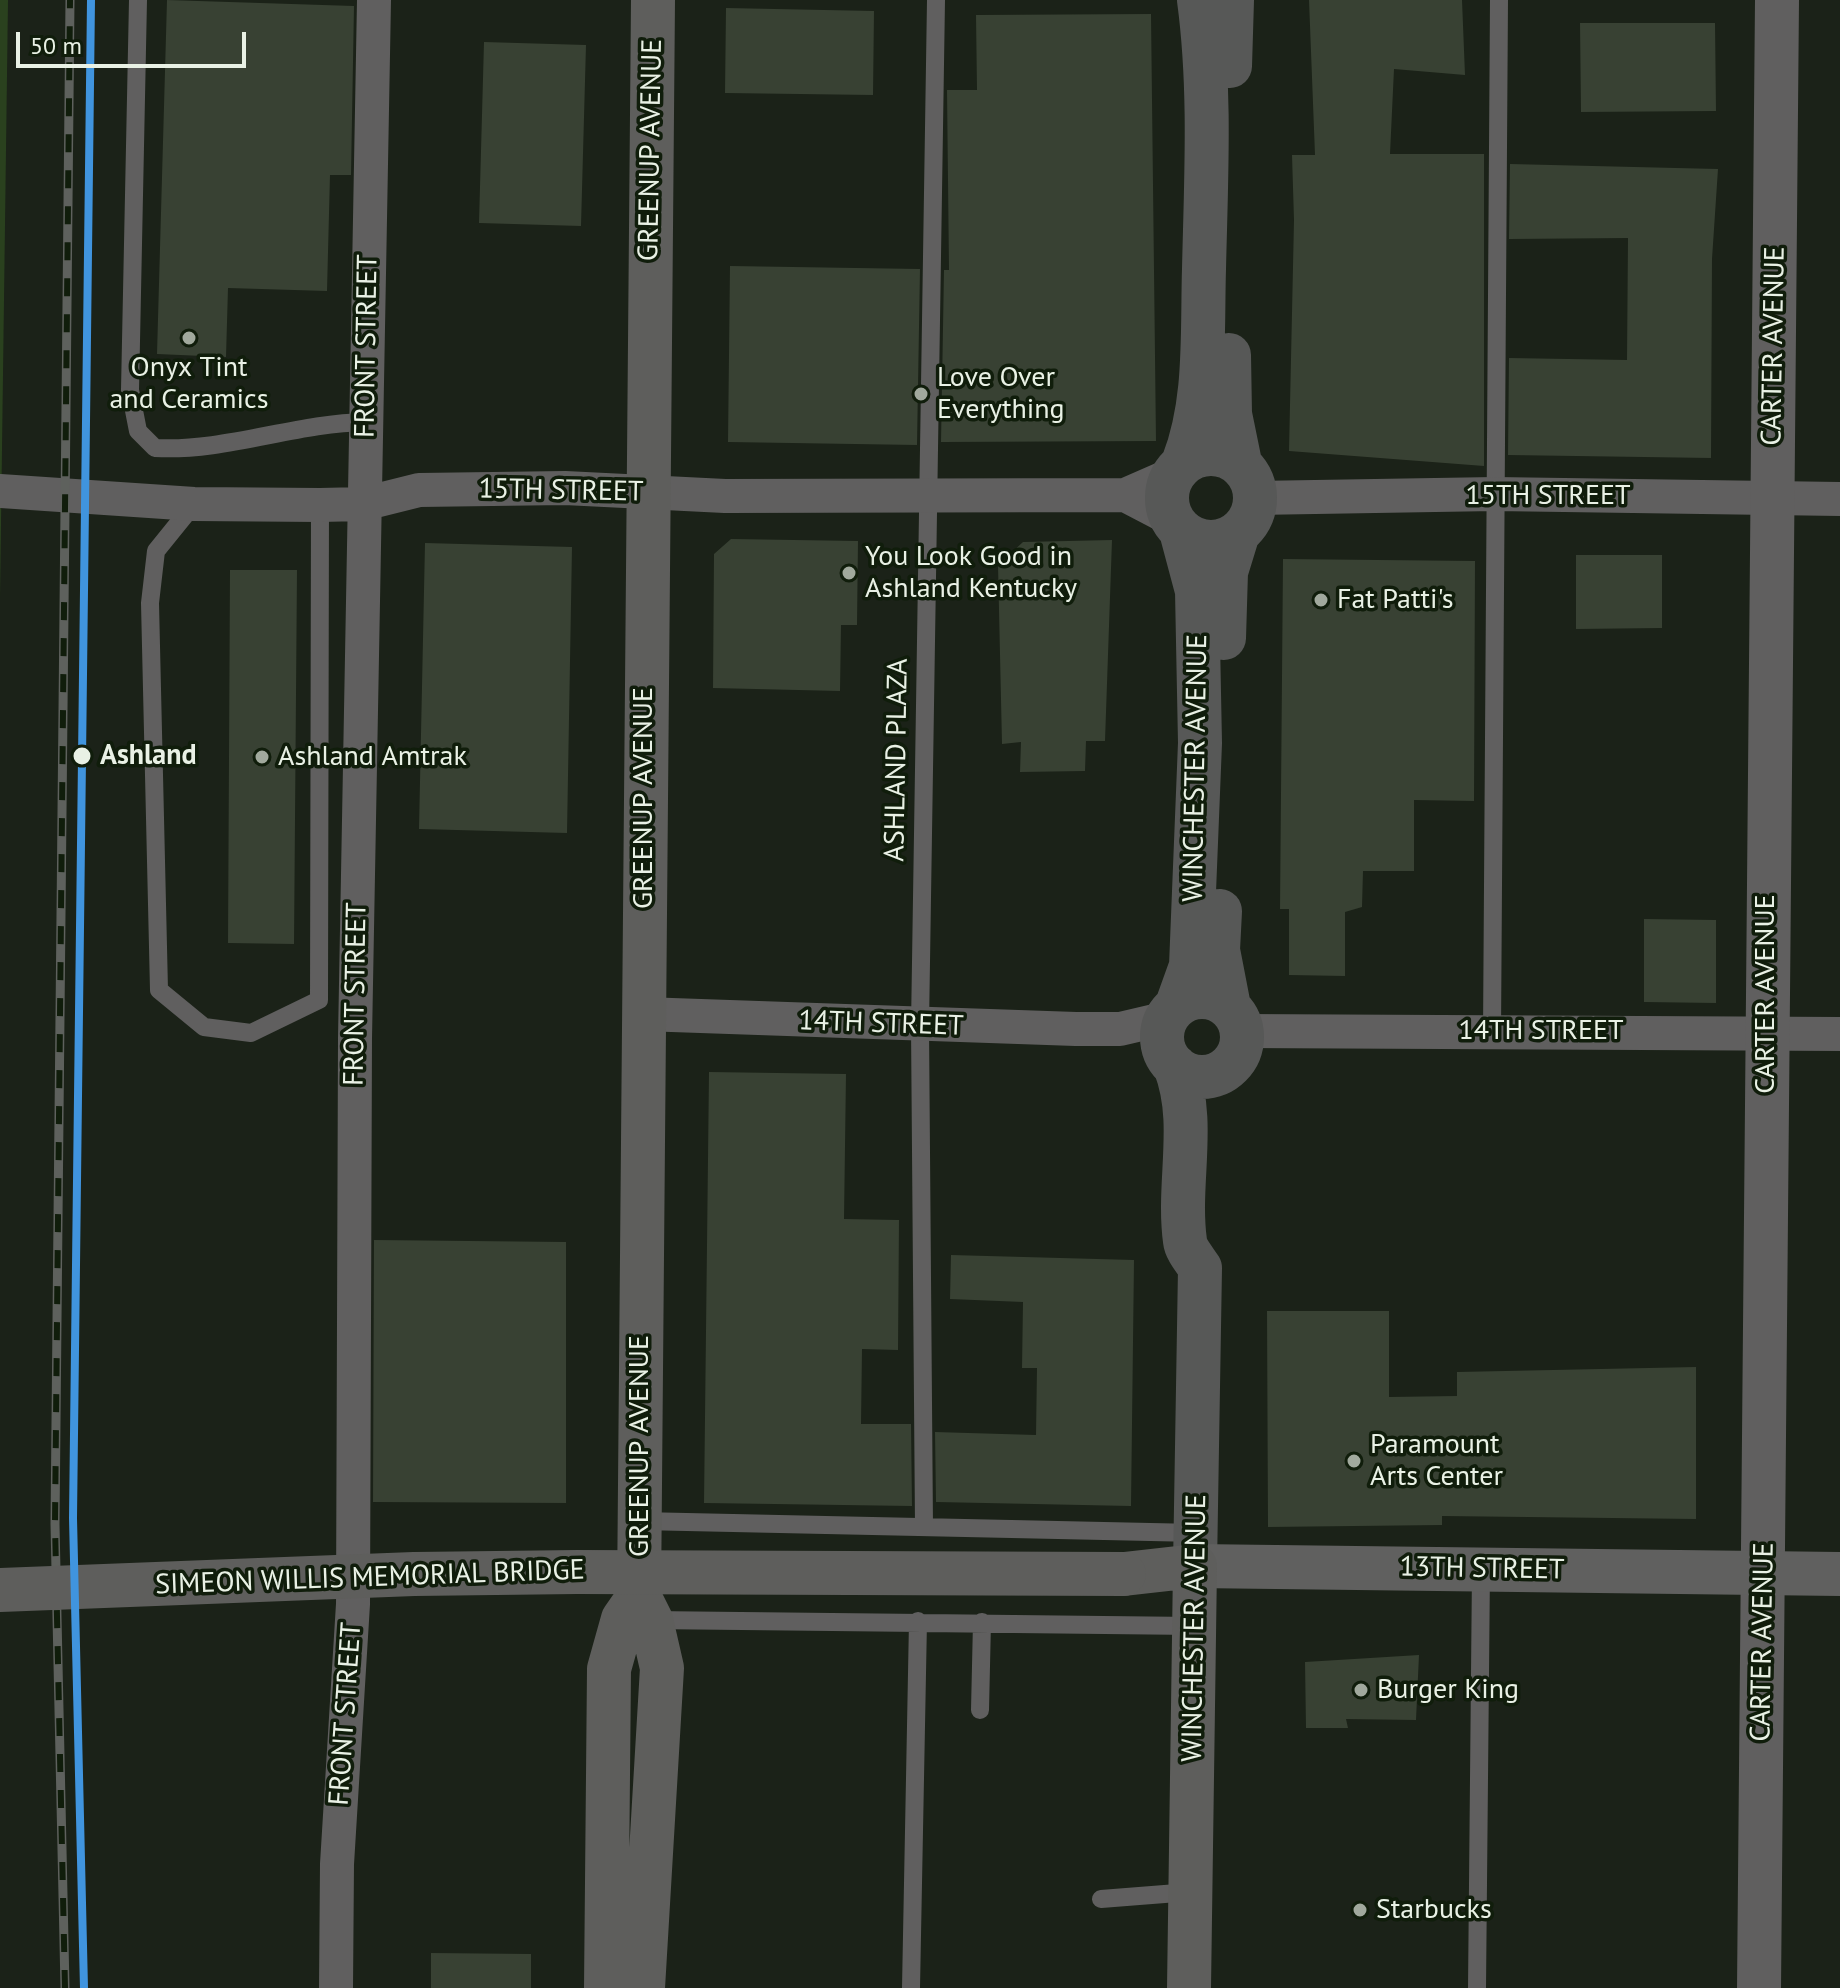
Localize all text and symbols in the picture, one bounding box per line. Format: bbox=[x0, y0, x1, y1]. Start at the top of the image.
scale bar bbox=[20, 16, 250, 66]
text: 50 m bbox=[30, 30, 82, 61]
street label: GREENUP AVENUE bbox=[632, 39, 670, 261]
street label: CARTER AVENUE bbox=[1755, 246, 1793, 446]
street label: FRONT STREET bbox=[349, 254, 385, 438]
marker: Onyx Tint and Ceramics bbox=[180, 329, 198, 347]
place label: Onyx Tint and Ceramics bbox=[109, 351, 269, 417]
place label: Love Over Everything bbox=[937, 361, 1065, 427]
marker: Love Over Everything bbox=[912, 385, 930, 403]
street label: 15TH STREET bbox=[478, 473, 644, 509]
street label: 15TH STREET bbox=[1466, 479, 1630, 513]
place label: You Look Good in Ashland Kentucky bbox=[865, 540, 1077, 606]
marker: You Look Good in Ashland Kentucky bbox=[840, 564, 858, 582]
place label: Fat Patti's bbox=[1337, 583, 1454, 617]
marker: Fat Patti's bbox=[1312, 591, 1330, 609]
street label: WINCHESTER AVENUE bbox=[1177, 634, 1215, 902]
street label: ASHLAND PLAZA bbox=[878, 658, 916, 862]
street label: GREENUP AVENUE bbox=[627, 687, 661, 909]
place label: Ashland bbox=[100, 739, 196, 773]
place label: Ashland Amtrak bbox=[278, 740, 467, 774]
marker: Ashland bbox=[71, 745, 93, 767]
marker: Ashland Amtrak bbox=[253, 748, 271, 766]
street label: CARTER AVENUE bbox=[1749, 894, 1783, 1094]
street label: FRONT STREET bbox=[338, 902, 374, 1086]
street label: 14TH STREET bbox=[798, 1004, 964, 1044]
street label: 14TH STREET bbox=[1459, 1014, 1623, 1048]
street label: GREENUP AVENUE bbox=[623, 1335, 657, 1557]
place label: Paramount Arts Center bbox=[1370, 1428, 1503, 1494]
marker: Paramount Arts Center bbox=[1345, 1452, 1363, 1470]
street label: WINCHESTER AVENUE bbox=[1176, 1494, 1214, 1762]
street label: CARTER AVENUE bbox=[1744, 1542, 1782, 1742]
street label: 13TH STREET bbox=[1399, 1551, 1565, 1587]
street label: SIMEON WILLIS MEMORIAL BRIDGE bbox=[155, 1554, 585, 1602]
street label: FRONT STREET bbox=[323, 1621, 369, 1807]
place label: Burger King bbox=[1377, 1673, 1519, 1707]
marker: Burger King bbox=[1352, 1681, 1370, 1699]
place label: Starbucks bbox=[1376, 1893, 1492, 1927]
marker: Starbucks bbox=[1351, 1901, 1369, 1919]

